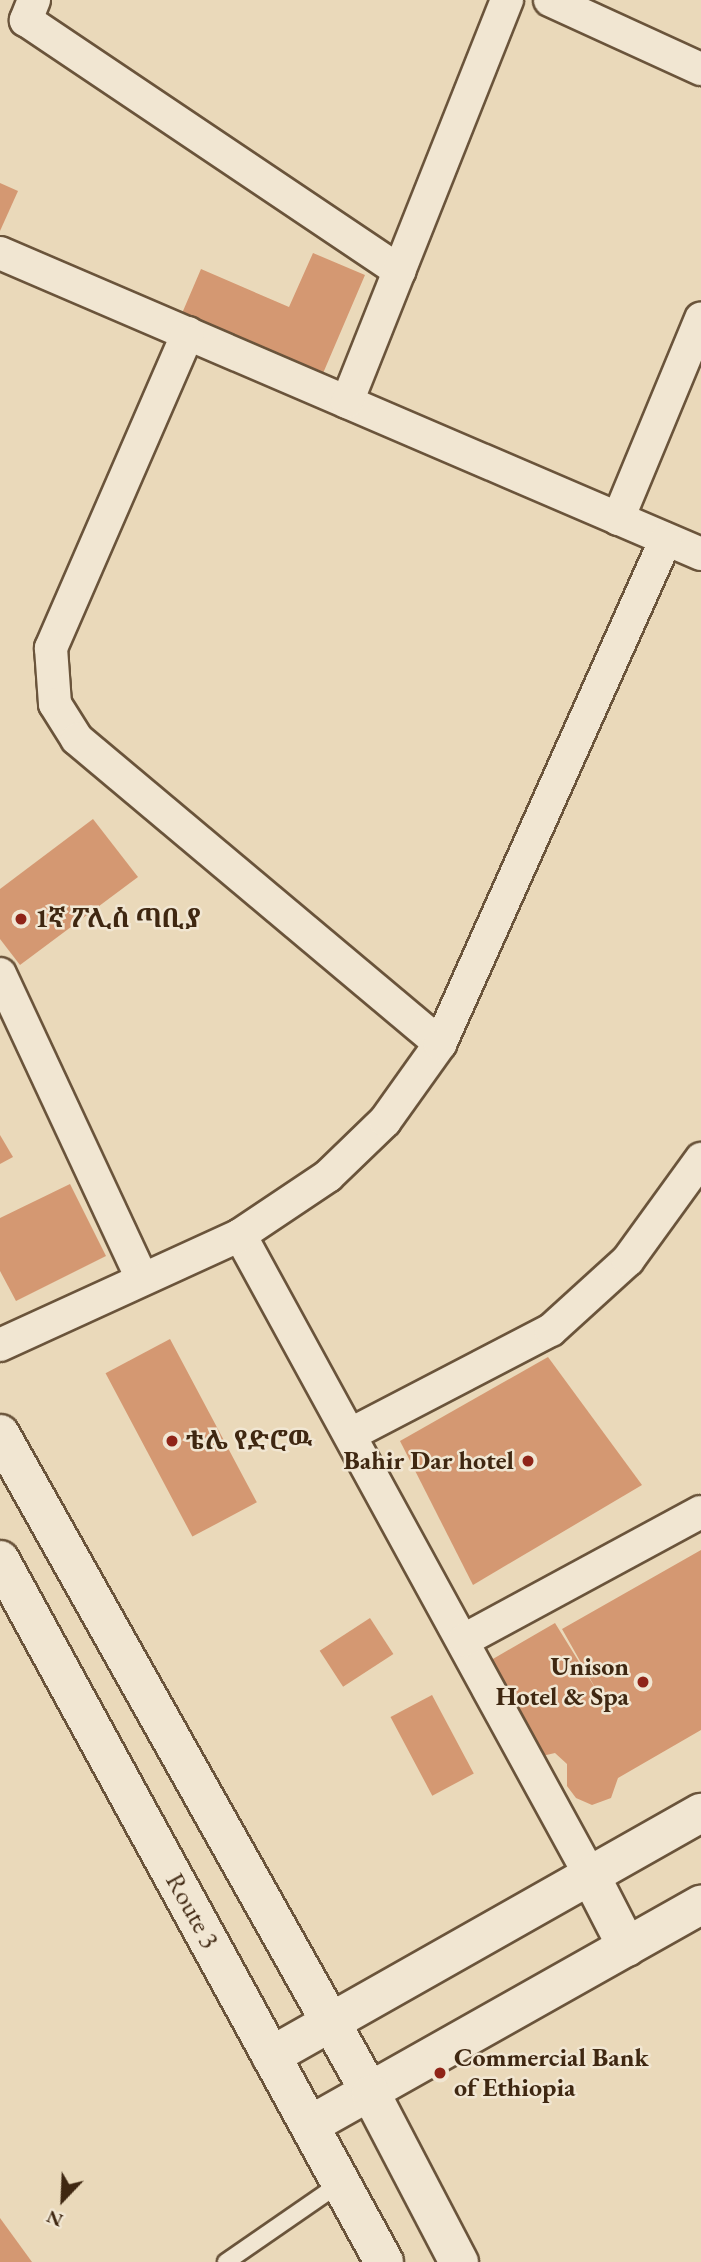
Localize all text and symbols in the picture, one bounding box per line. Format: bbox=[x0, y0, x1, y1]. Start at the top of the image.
place label: 1ኛ ፖሊስ ጣቢያ bbox=[35, 903, 201, 935]
marker: 1ኛ ፖሊስ ጣቢያ bbox=[13, 911, 29, 927]
place label: ቴሌ የድሮዉ bbox=[186, 1425, 312, 1457]
marker: ቴሌ የድሮዉ bbox=[164, 1433, 180, 1449]
place label: Bahir Dar hotel bbox=[344, 1445, 514, 1477]
marker: Bahir Dar hotel bbox=[520, 1453, 536, 1469]
place label: Unison Hotel & Spa bbox=[496, 1651, 629, 1712]
marker: Unison Hotel & Spa bbox=[635, 1674, 651, 1690]
street label: Route 3 bbox=[159, 1868, 225, 1954]
place label: Commercial Bank of Ethiopia bbox=[454, 2042, 649, 2104]
marker: Commercial Bank of Ethiopia bbox=[432, 2065, 448, 2081]
north arrow bbox=[28, 2164, 98, 2234]
text: N bbox=[43, 2204, 67, 2233]

